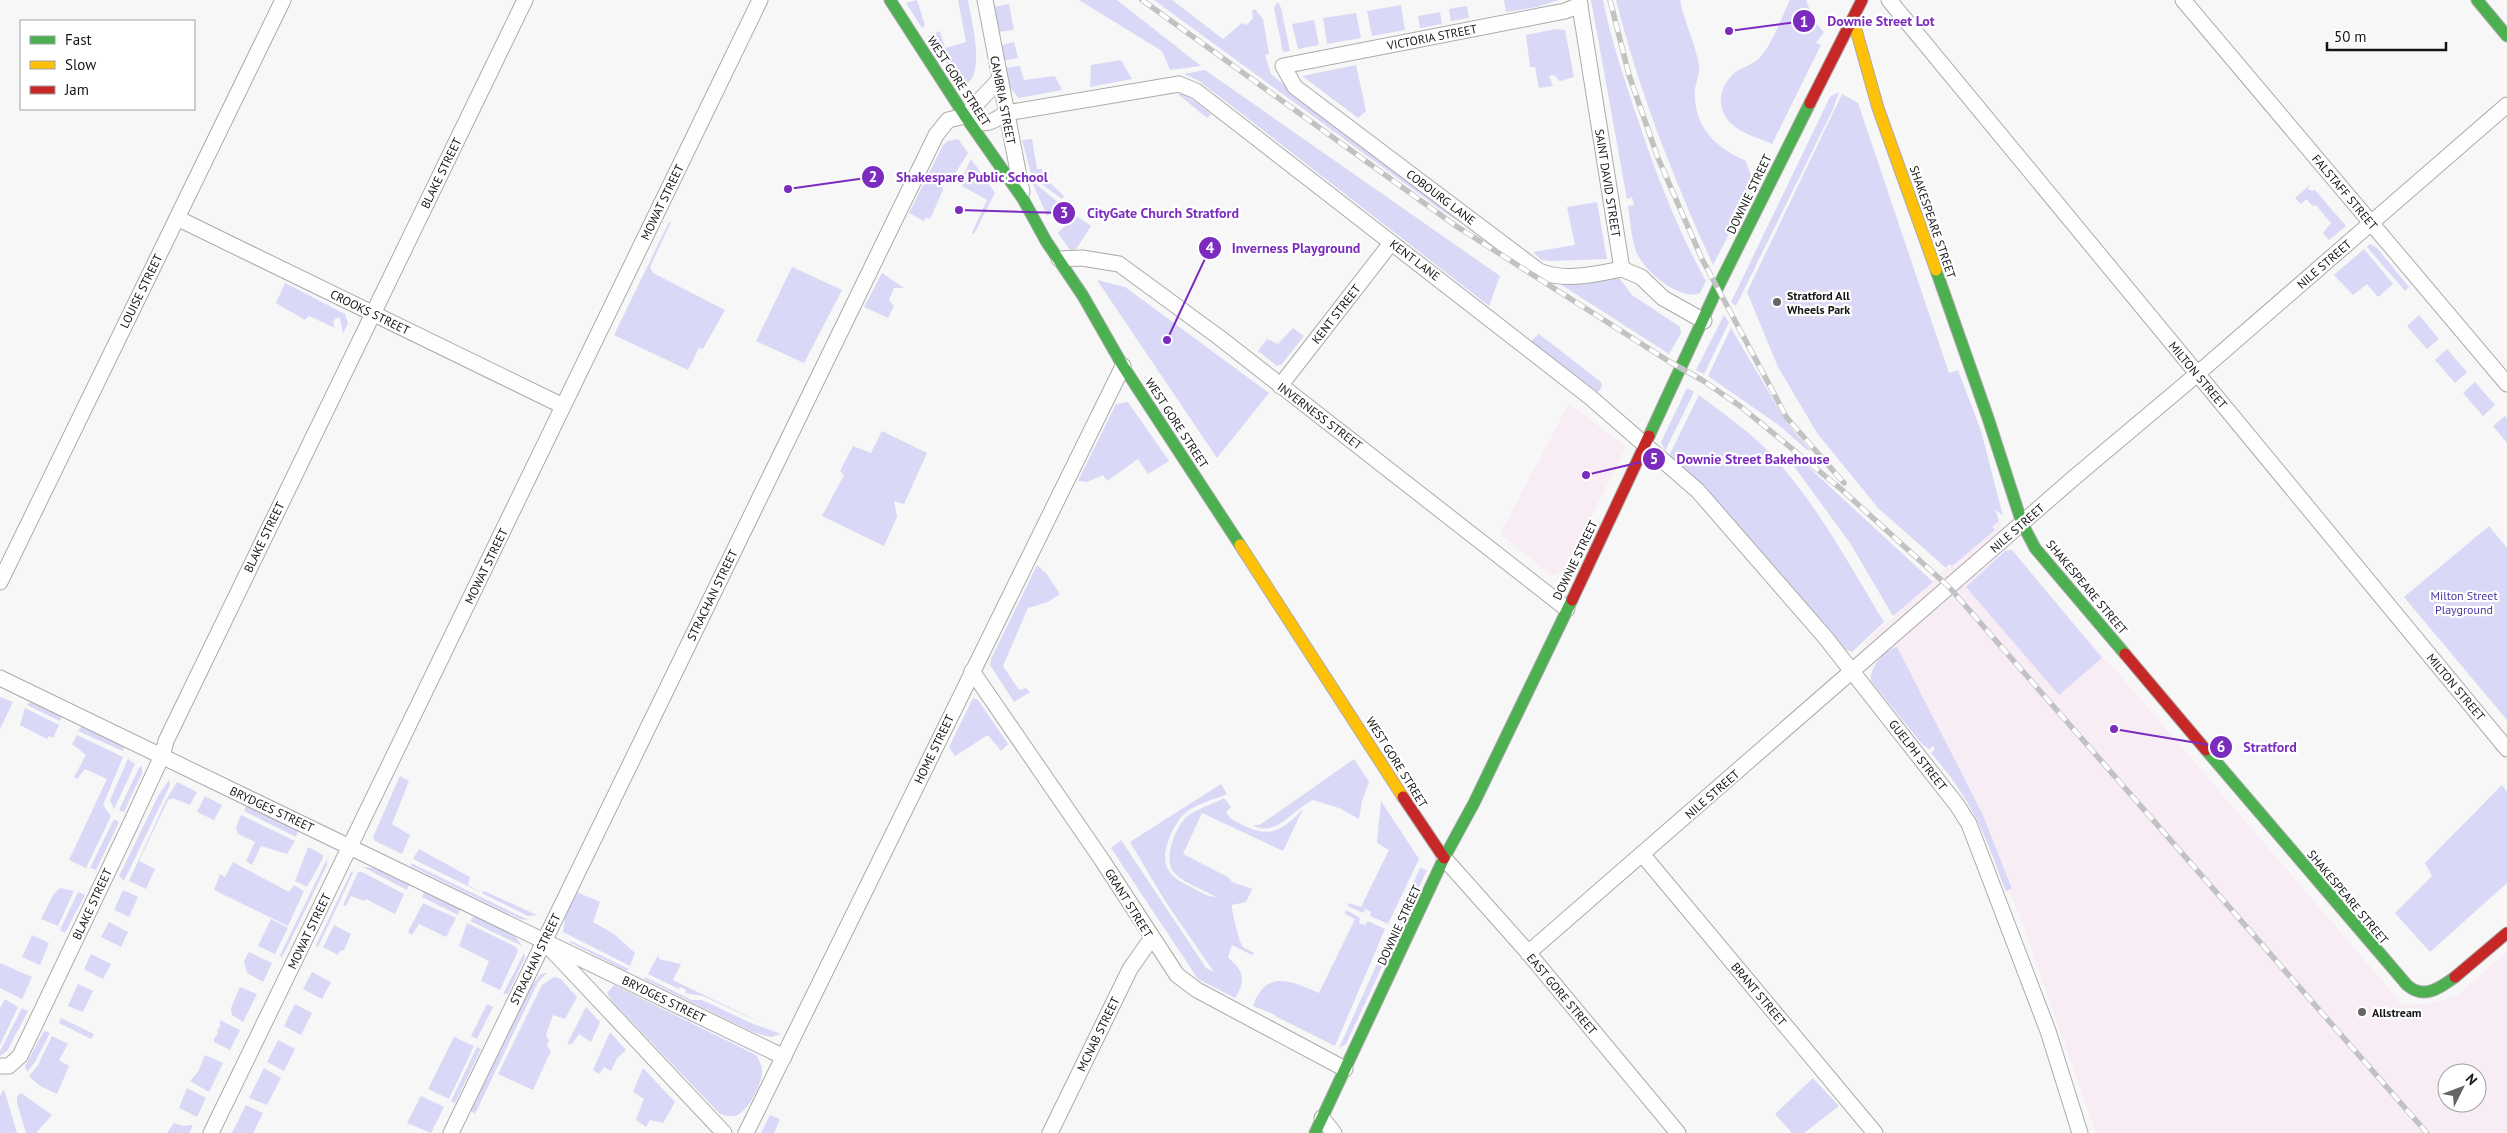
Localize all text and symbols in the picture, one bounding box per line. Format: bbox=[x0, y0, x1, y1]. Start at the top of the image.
callout: Downie Street Lot bbox=[1792, 7, 1944, 36]
text: 1 bbox=[1800, 12, 1808, 31]
text: Downie Street Lot bbox=[1827, 12, 1935, 30]
legend bbox=[20, 20, 195, 110]
scale bar bbox=[2327, 20, 2446, 52]
street label: VICTORIA STREET bbox=[1385, 21, 1479, 53]
text: 50 m bbox=[2334, 27, 2367, 46]
text: Fast bbox=[65, 30, 92, 49]
street label: WEST GORE STREET bbox=[924, 33, 994, 129]
street label: CAMBRIA STREET bbox=[987, 54, 1019, 146]
text: Slow bbox=[65, 55, 96, 74]
text: Jam bbox=[64, 80, 89, 99]
street label: SAINT DAVID STREET bbox=[1592, 128, 1624, 239]
street label: BLAKE STREET bbox=[417, 135, 465, 211]
street label: DOWNIE STREET bbox=[1723, 151, 1775, 236]
street label: FALSTAFF STREET bbox=[2309, 151, 2381, 233]
street label: MOWAT STREET bbox=[637, 161, 687, 242]
callout: Shakespare Public School bbox=[861, 163, 1058, 192]
street label: SHAKESPEARE STREET bbox=[1907, 164, 1959, 281]
street label: COBOURG LANE bbox=[1403, 166, 1479, 228]
text: 2 bbox=[869, 167, 877, 186]
text: Shakespare Public School bbox=[896, 168, 1049, 186]
callout: CityGate Church Stratford bbox=[1051, 199, 1249, 228]
text: 3 bbox=[1060, 203, 1068, 222]
text: CityGate Church Stratford bbox=[1087, 204, 1239, 222]
callout: Inverness Playground bbox=[1197, 234, 1371, 263]
street label: KENT LANE bbox=[1387, 236, 1443, 284]
street label: NILE STREET bbox=[2294, 236, 2354, 292]
text: 4 bbox=[1206, 238, 1215, 257]
text: Inverness Playground bbox=[1232, 239, 1360, 257]
street label: LOUISE STREET bbox=[117, 251, 166, 331]
street label: KENT STREET bbox=[1308, 281, 1364, 347]
street label: CROOKS STREET bbox=[328, 286, 412, 338]
place label: Stratford All Wheels Park bbox=[1787, 288, 1850, 317]
marker: Stratford All Wheels Park bbox=[1771, 296, 1783, 308]
street label: MILTON STREET bbox=[2166, 338, 2231, 412]
street label: WEST GORE STREET bbox=[1142, 375, 1212, 471]
street label: INVERNESS STREET bbox=[1275, 379, 1366, 453]
callout: Downie Street Bakehouse bbox=[1641, 445, 1839, 474]
text: 5 bbox=[1650, 449, 1658, 468]
text: Downie Street Bakehouse bbox=[1676, 450, 1830, 468]
street label: BLAKE STREET bbox=[240, 499, 288, 575]
street label: NILE STREET bbox=[1987, 500, 2047, 556]
street label: DOWNIE STREET bbox=[1549, 517, 1601, 602]
street label: MOWAT STREET bbox=[461, 525, 511, 606]
street label: SHAKESPEARE STREET bbox=[2043, 537, 2131, 637]
street label: STRACHAN STREET bbox=[683, 547, 741, 643]
park label: Milton Street Playground bbox=[2431, 588, 2498, 617]
street label: MILTON STREET bbox=[2424, 650, 2489, 724]
street label: HOME STREET bbox=[911, 712, 957, 786]
street label: WEST GORE STREET bbox=[1363, 714, 1431, 810]
street label: GUELPH STREET bbox=[1886, 717, 1950, 794]
callout: Stratford bbox=[2208, 732, 2307, 761]
text: 6 bbox=[2217, 737, 2225, 756]
text: Stratford bbox=[2243, 738, 2297, 756]
street label: NILE STREET bbox=[1682, 766, 1742, 822]
street label: BRYDGES STREET bbox=[228, 783, 317, 835]
street label: SHAKESPEARE STREET bbox=[2304, 847, 2392, 947]
street label: BLAKE STREET bbox=[69, 866, 115, 942]
street label: GRANT STREET bbox=[1102, 866, 1156, 940]
street label: DOWNIE STREET bbox=[1374, 882, 1424, 967]
street label: MOWAT STREET bbox=[284, 890, 334, 971]
street label: STRACHAN STREET bbox=[506, 911, 564, 1007]
street label: EAST GORE STREET bbox=[1524, 950, 1600, 1038]
street label: BRANT STREET bbox=[1728, 959, 1790, 1029]
street label: BRYDGES STREET bbox=[620, 972, 708, 1026]
street label: MCNAB STREET bbox=[1073, 994, 1123, 1074]
place label: Allstream bbox=[2372, 1005, 2422, 1020]
marker: Allstream bbox=[2356, 1006, 2368, 1018]
north arrow bbox=[2437, 1063, 2487, 1113]
text: N bbox=[2462, 1070, 2481, 1089]

